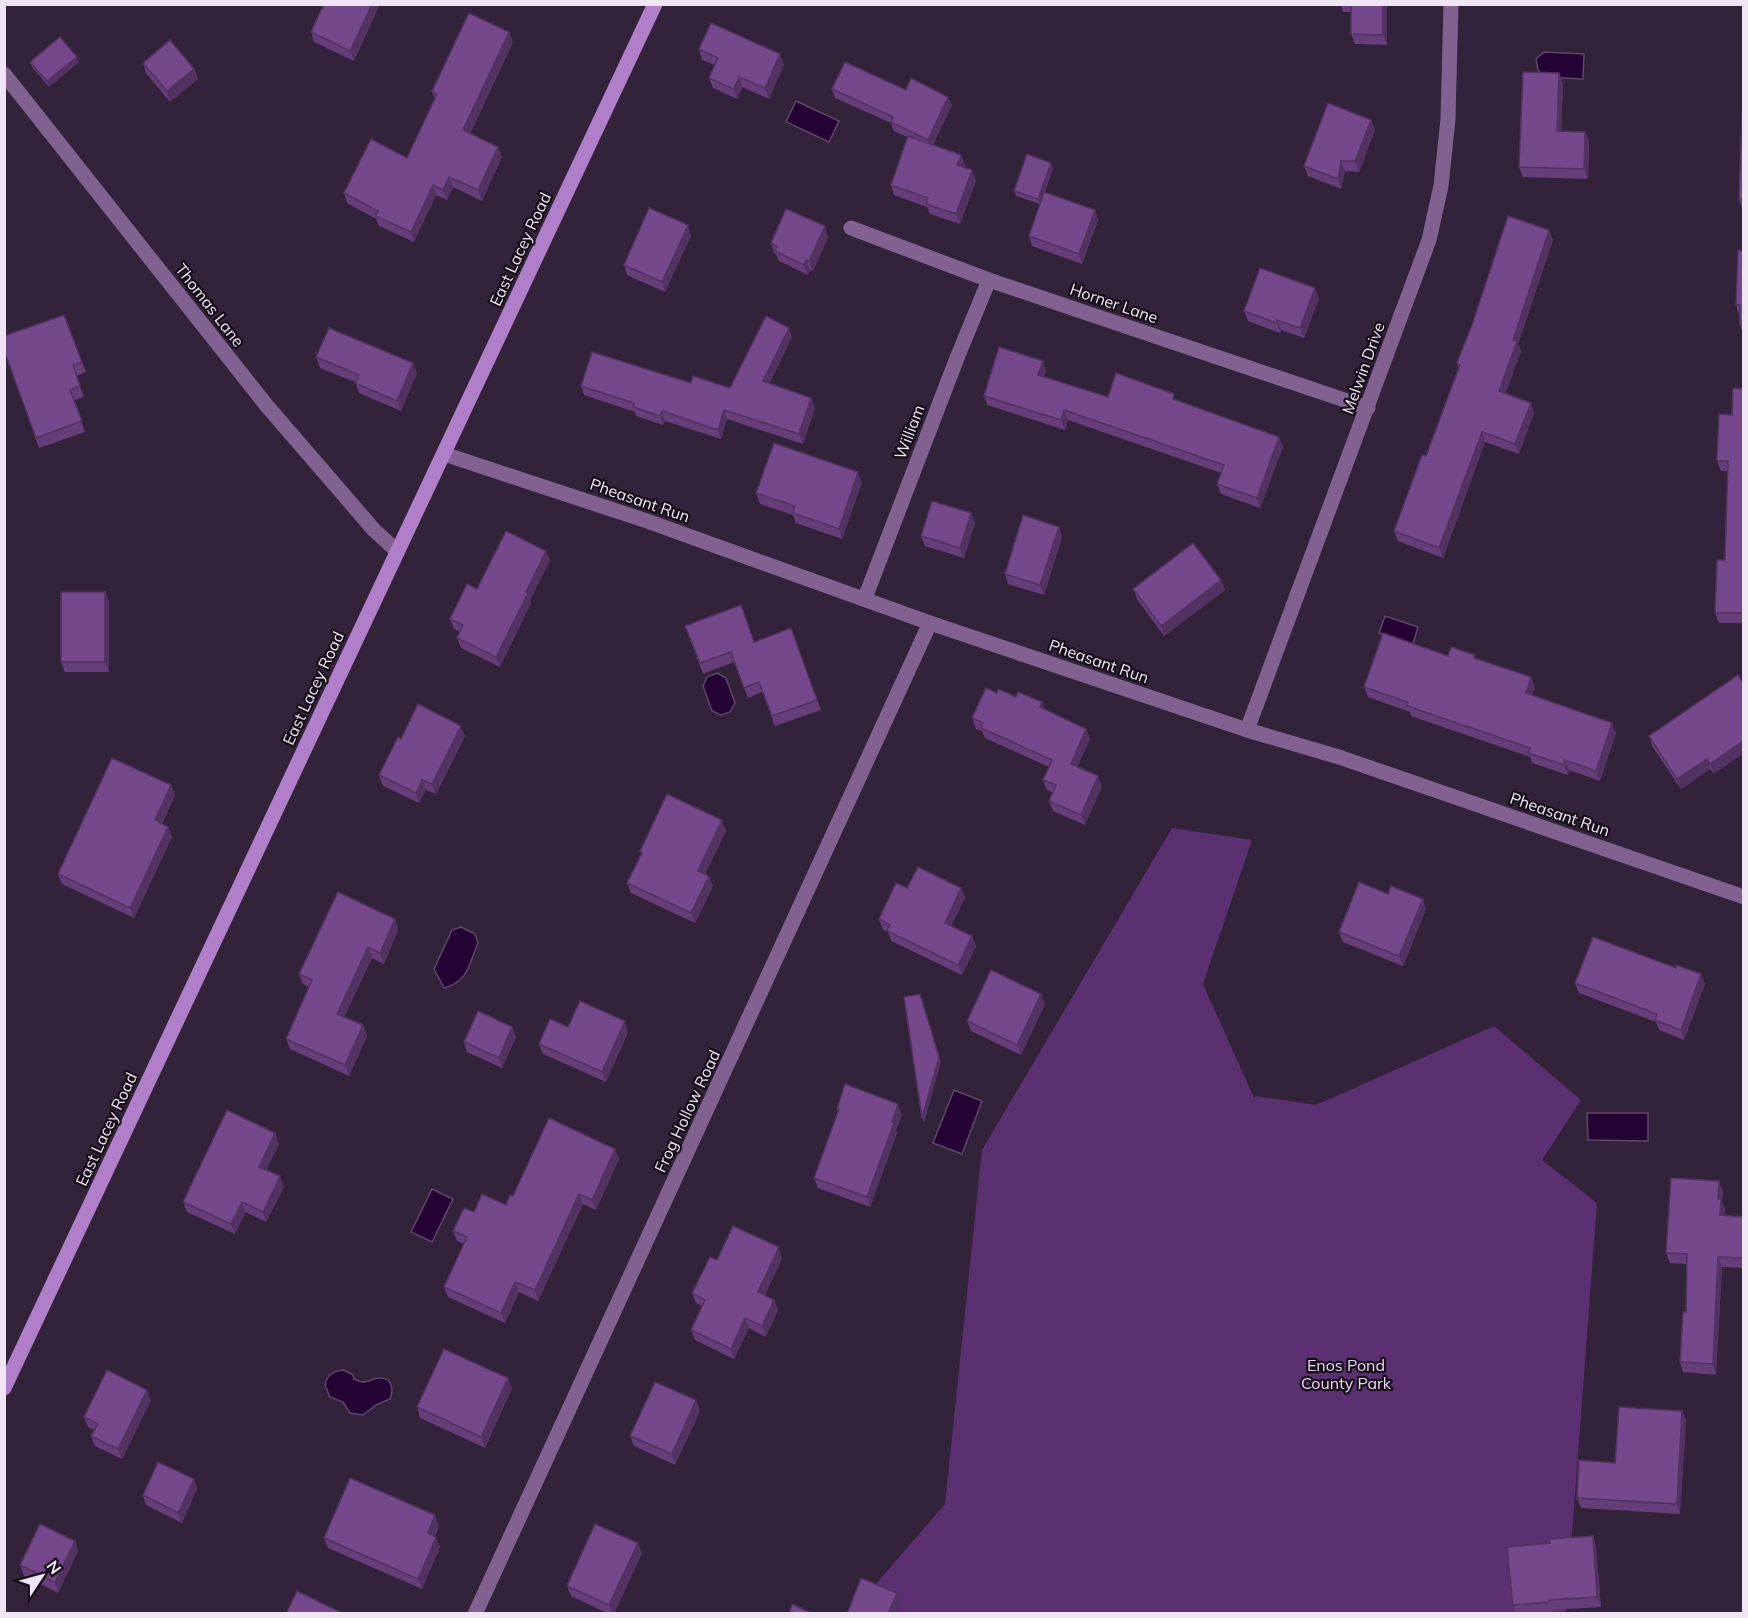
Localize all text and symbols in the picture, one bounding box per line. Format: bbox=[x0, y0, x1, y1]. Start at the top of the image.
street label: East Lacey Road bbox=[485, 189, 555, 309]
street label: Thomas Lane bbox=[171, 259, 249, 351]
street label: Horner Lane bbox=[1067, 279, 1161, 327]
street label: Melwin Drive bbox=[1337, 319, 1389, 417]
street label: William bbox=[890, 402, 928, 462]
street label: Pheasant Run bbox=[587, 474, 693, 526]
street label: East Lacey Road bbox=[278, 628, 348, 748]
street label: Pheasant Run bbox=[1046, 635, 1152, 687]
street label: Pheasant Run bbox=[1507, 788, 1613, 840]
street label: Frog Hollow Road bbox=[650, 1047, 724, 1175]
street label: East Lacey Road bbox=[71, 1069, 141, 1189]
park label: Enos Pond County Park bbox=[1301, 1355, 1392, 1393]
north arrow bbox=[12, 1546, 72, 1606]
text: N bbox=[42, 1556, 66, 1578]

